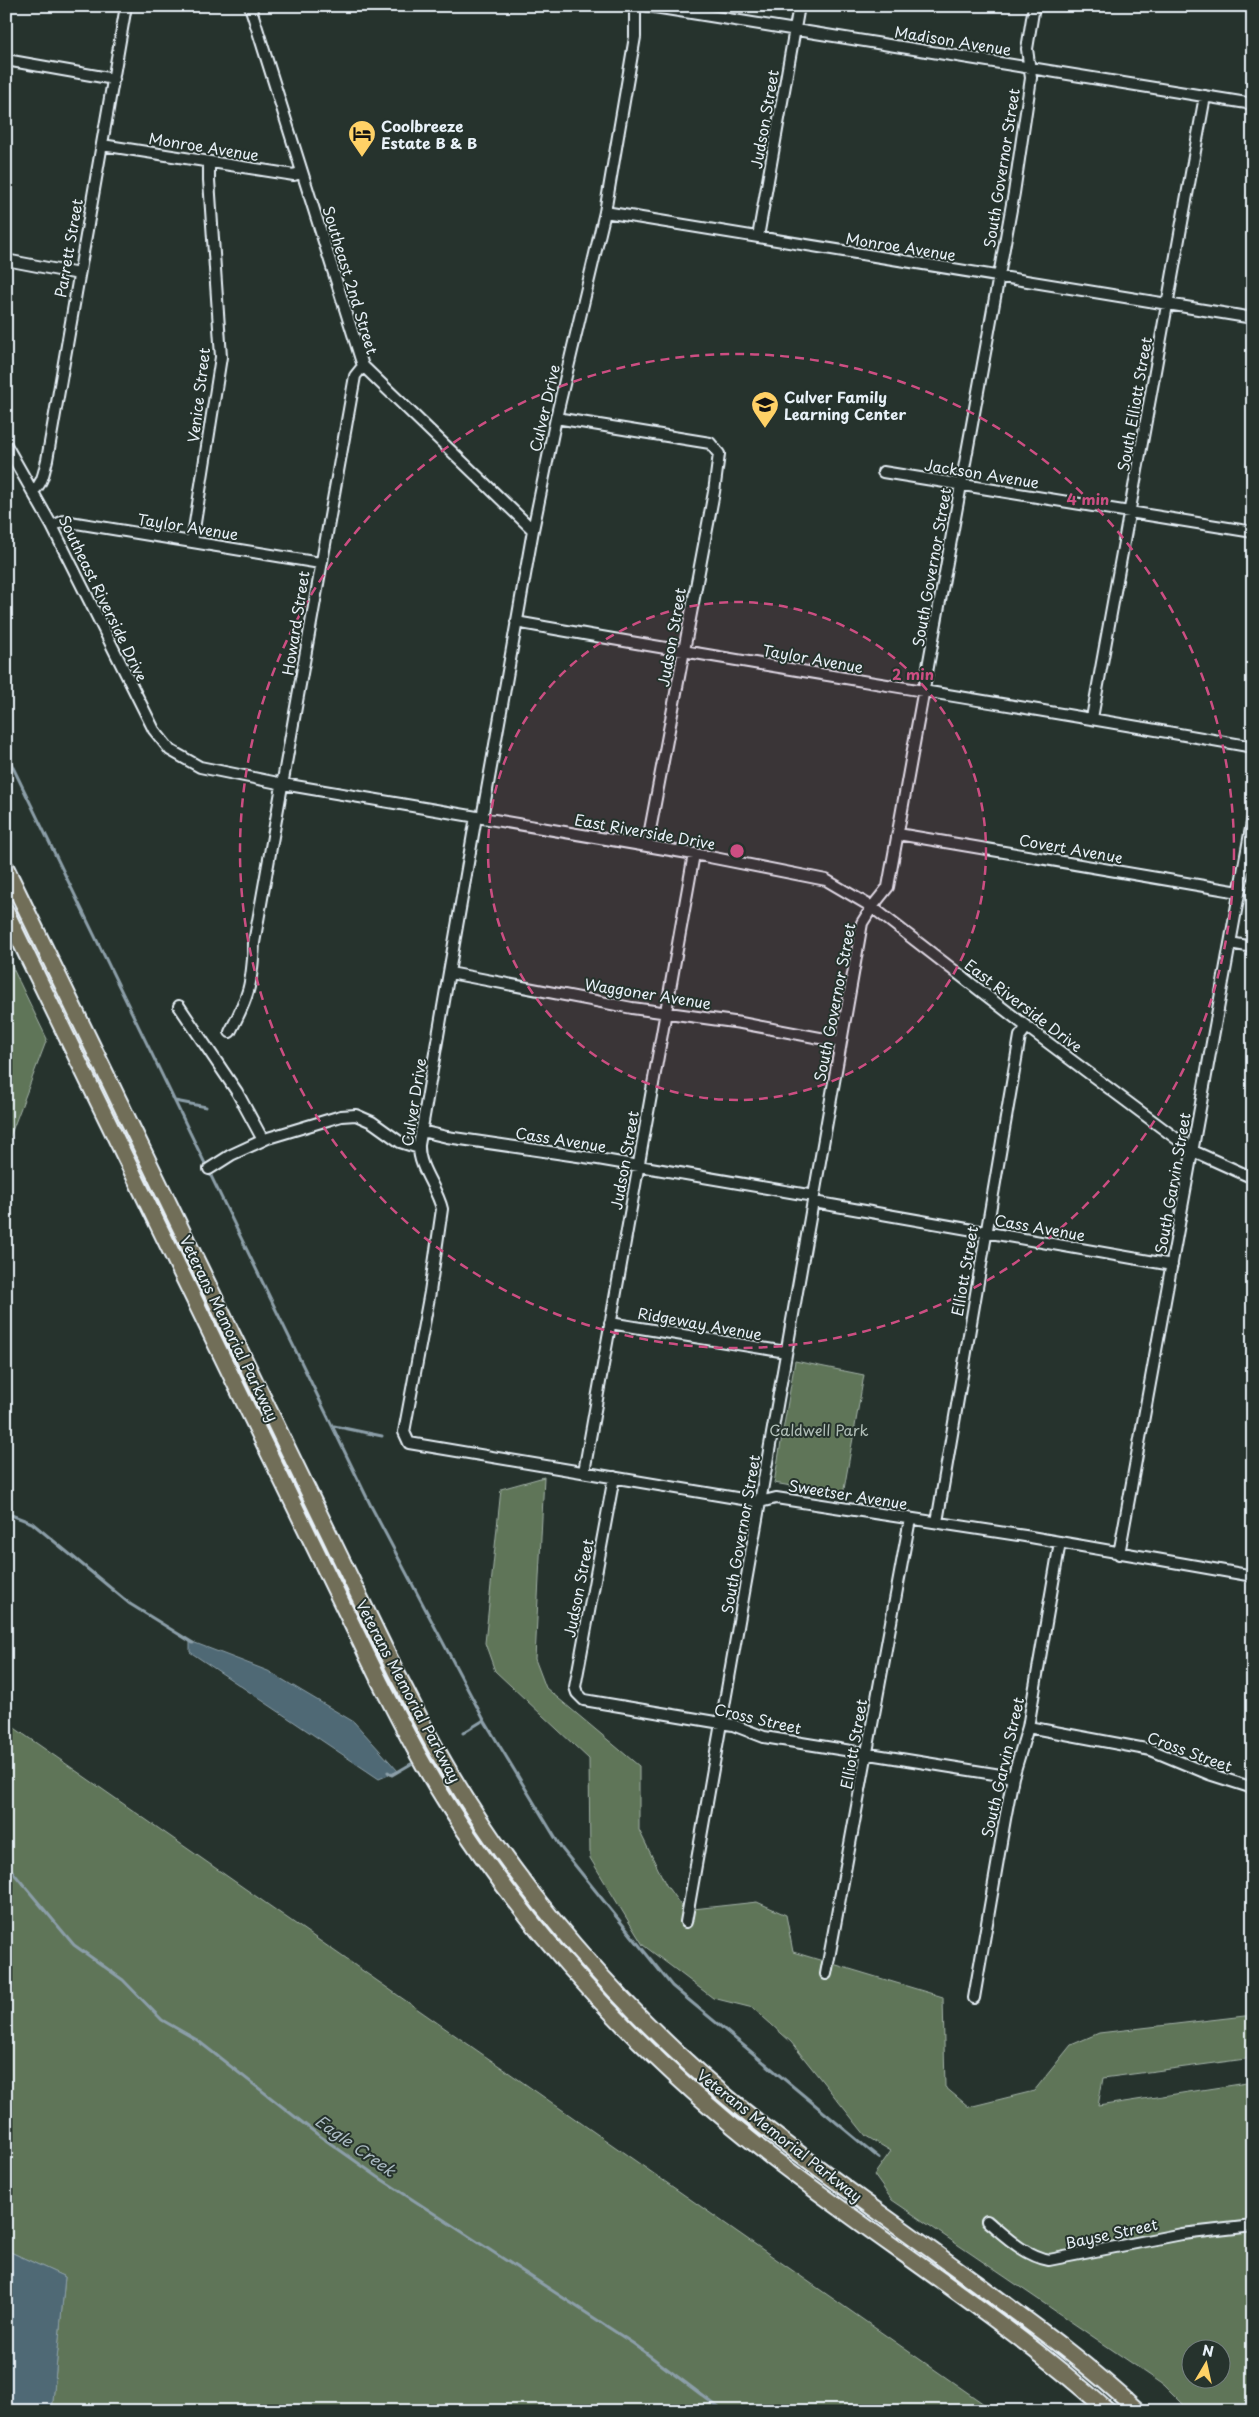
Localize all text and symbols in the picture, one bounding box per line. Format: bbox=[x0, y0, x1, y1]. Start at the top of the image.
street label: Madison Avenue bbox=[893, 19, 1013, 61]
street label: Judson Street bbox=[744, 68, 784, 170]
street label: South Governor Street bbox=[977, 87, 1025, 249]
place label: Coolbreeze Estate B & B bbox=[381, 114, 477, 154]
hotel icon: Coolbreeze Estate B & B bbox=[347, 119, 377, 158]
street label: Monroe Avenue bbox=[147, 126, 261, 166]
street label: Parrett Street bbox=[48, 197, 88, 299]
street label: Southeast 2nd Street bbox=[318, 203, 384, 357]
street label: Monroe Avenue bbox=[844, 226, 958, 266]
street label: South Elliott Street bbox=[1111, 335, 1157, 473]
street label: Venice Street bbox=[181, 346, 215, 444]
street label: Culver Drive bbox=[523, 362, 565, 454]
place label: Culver Family Learning Center bbox=[784, 385, 906, 425]
school or university icon: Culver Family Learning Center bbox=[750, 390, 780, 429]
street label: Jackson Avenue bbox=[923, 453, 1041, 493]
street label: South Governor Street bbox=[906, 486, 956, 648]
text: 4 min bbox=[1067, 487, 1109, 510]
street label: Taylor Avenue bbox=[136, 507, 240, 545]
street label: Southeast Riverside Drive bbox=[54, 511, 154, 685]
street label: Howard Street bbox=[275, 569, 315, 677]
street label: Judson Street bbox=[651, 586, 691, 688]
street label: Taylor Avenue bbox=[761, 638, 865, 678]
text: 2 min bbox=[892, 662, 934, 685]
street label: East Riverside Drive bbox=[573, 807, 717, 855]
street label: Covert Avenue bbox=[1017, 828, 1125, 868]
centre of rings bbox=[728, 842, 746, 860]
street label: South Governor Street bbox=[807, 921, 861, 1083]
street label: East Riverside Drive bbox=[960, 953, 1088, 1057]
street label: Waggoner Avenue bbox=[583, 972, 713, 1014]
street label: Culver Drive bbox=[395, 1056, 431, 1148]
street label: Judson Street bbox=[604, 1109, 644, 1211]
street label: South Garvin Street bbox=[1148, 1111, 1196, 1255]
street label: Cass Avenue bbox=[514, 1120, 608, 1158]
street label: Cass Avenue bbox=[993, 1208, 1087, 1246]
street label: Elliott Street bbox=[945, 1224, 983, 1318]
street label: Veterans Memorial Parkway bbox=[175, 1231, 285, 1425]
street label: Ridgeway Avenue bbox=[636, 1301, 764, 1345]
park label: Caldwell Park bbox=[769, 1418, 869, 1441]
street label: South Governor Street bbox=[715, 1453, 765, 1615]
street label: Sweetser Avenue bbox=[787, 1473, 909, 1515]
street label: Judson Street bbox=[557, 1537, 599, 1639]
street label: Veterans Memorial Parkway bbox=[351, 1595, 467, 1787]
street label: South Garvin Street bbox=[975, 1695, 1029, 1839]
street label: Cross Street bbox=[712, 1697, 804, 1739]
street label: Elliott Street bbox=[834, 1697, 872, 1791]
street label: Cross Street bbox=[1144, 1725, 1236, 1777]
street label: Veterans Memorial Parkway bbox=[692, 2063, 868, 2207]
water label: Eagle Creek bbox=[311, 2108, 402, 2182]
street label: Bayse Street bbox=[1063, 2212, 1159, 2254]
text: N bbox=[1201, 2339, 1215, 2362]
north arrow bbox=[1182, 2340, 1232, 2390]

